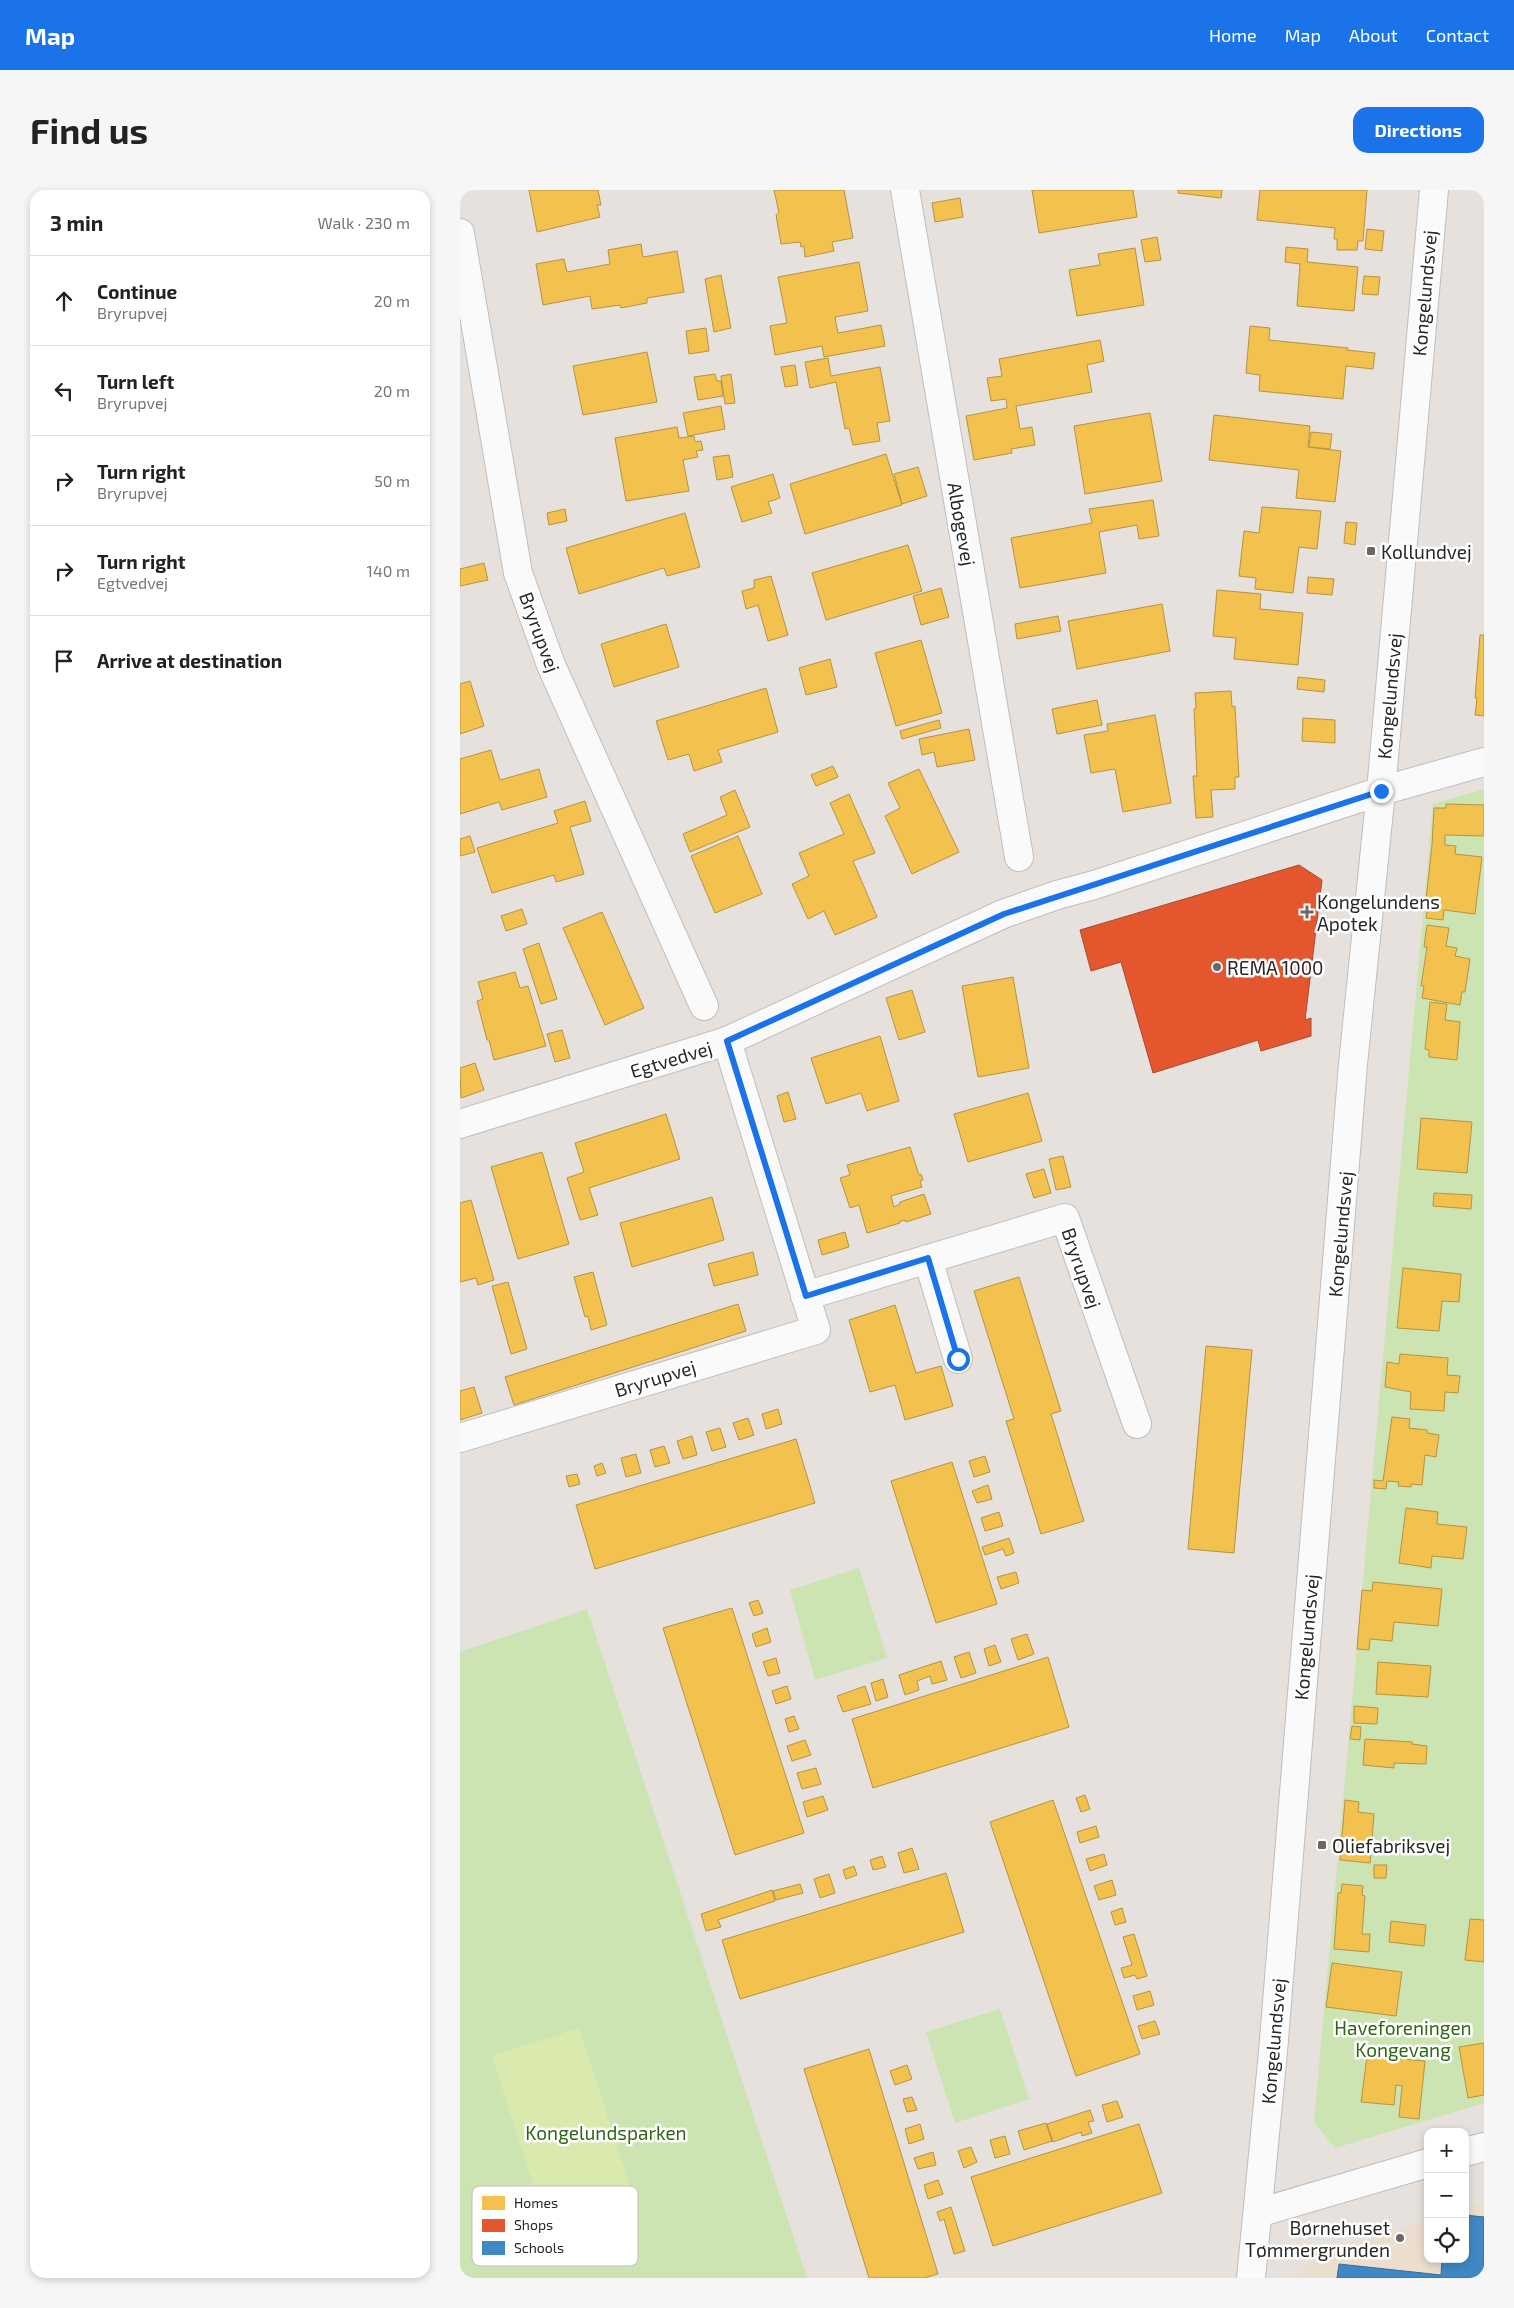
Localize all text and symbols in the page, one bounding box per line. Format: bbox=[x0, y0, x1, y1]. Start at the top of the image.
text: Map bbox=[25, 21, 75, 50]
text: Home bbox=[1209, 24, 1257, 46]
text: Map bbox=[1285, 24, 1321, 46]
text: About bbox=[1349, 24, 1398, 46]
text: Contact bbox=[1426, 24, 1489, 46]
button: Directions bbox=[1353, 107, 1484, 153]
text: Find us bbox=[30, 109, 148, 151]
text: 3 min bbox=[50, 210, 103, 235]
text: Walk · 230 m bbox=[317, 213, 410, 232]
street label: Kongelundsvej bbox=[1407, 229, 1441, 357]
text: Continue bbox=[97, 280, 177, 303]
icon: ahead bbox=[50, 287, 78, 315]
text: 20 m bbox=[374, 291, 410, 310]
text: Bryrupvej bbox=[97, 303, 168, 322]
text: Turn left bbox=[97, 370, 174, 393]
icon: left bbox=[50, 377, 78, 405]
text: 20 m bbox=[374, 381, 410, 400]
text: Bryrupvej bbox=[97, 393, 168, 412]
text: Turn right bbox=[97, 460, 185, 483]
icon: right bbox=[50, 467, 78, 495]
text: 50 m bbox=[374, 471, 410, 490]
street label: Albøgevej bbox=[943, 480, 981, 568]
text: Bryrupvej bbox=[97, 483, 168, 502]
place label: Kollundvej bbox=[1381, 540, 1472, 563]
marker: Kollundvej bbox=[1365, 545, 1377, 557]
text: Turn right bbox=[97, 550, 185, 573]
icon: right bbox=[50, 557, 78, 585]
text: 140 m bbox=[367, 561, 410, 580]
text: Egtvedvej bbox=[97, 573, 168, 592]
street label: Bryrupvej bbox=[515, 589, 565, 675]
street label: Kongelundsvej bbox=[1372, 632, 1406, 760]
icon: arrive bbox=[50, 647, 78, 675]
text: Arrive at destination bbox=[97, 649, 282, 672]
route end bbox=[1370, 780, 1393, 803]
place label: Kongelundens Apotek bbox=[1317, 890, 1440, 935]
marker: Kongelundens Apotek bbox=[1301, 906, 1313, 918]
place label: REMA 1000 bbox=[1227, 956, 1324, 979]
marker: REMA 1000 bbox=[1211, 961, 1223, 973]
street label: Egtvedvej bbox=[627, 1036, 715, 1082]
street label: Kongelundsvej bbox=[1323, 1170, 1357, 1298]
street label: Bryrupvej bbox=[1057, 1225, 1107, 1311]
route start bbox=[947, 1348, 970, 1371]
street label: Bryrupvej bbox=[612, 1355, 698, 1401]
street label: Kongelundsvej bbox=[1289, 1573, 1323, 1701]
place label: Oliefabriksvej bbox=[1332, 1834, 1450, 1857]
marker: Oliefabriksvej bbox=[1316, 1839, 1328, 1851]
street label: Kongelundsvej bbox=[1256, 1977, 1290, 2105]
park label: Haveforeningen Kongevang bbox=[1334, 2016, 1472, 2061]
park label: Kongelundsparken bbox=[525, 2121, 687, 2144]
map controls bbox=[1424, 2128, 1469, 2263]
button: + bbox=[1424, 2128, 1469, 2173]
button: − bbox=[1424, 2173, 1469, 2218]
legend bbox=[472, 2186, 638, 2266]
text: Homes bbox=[514, 2194, 558, 2211]
text: Shops bbox=[514, 2216, 553, 2233]
place label: Børnehuset Tømmergrunden bbox=[1245, 2216, 1390, 2261]
button: locate bbox=[1424, 2218, 1469, 2263]
marker: Børnehuset Tømmergrunden bbox=[1394, 2232, 1406, 2244]
text: Schools bbox=[514, 2239, 564, 2256]

